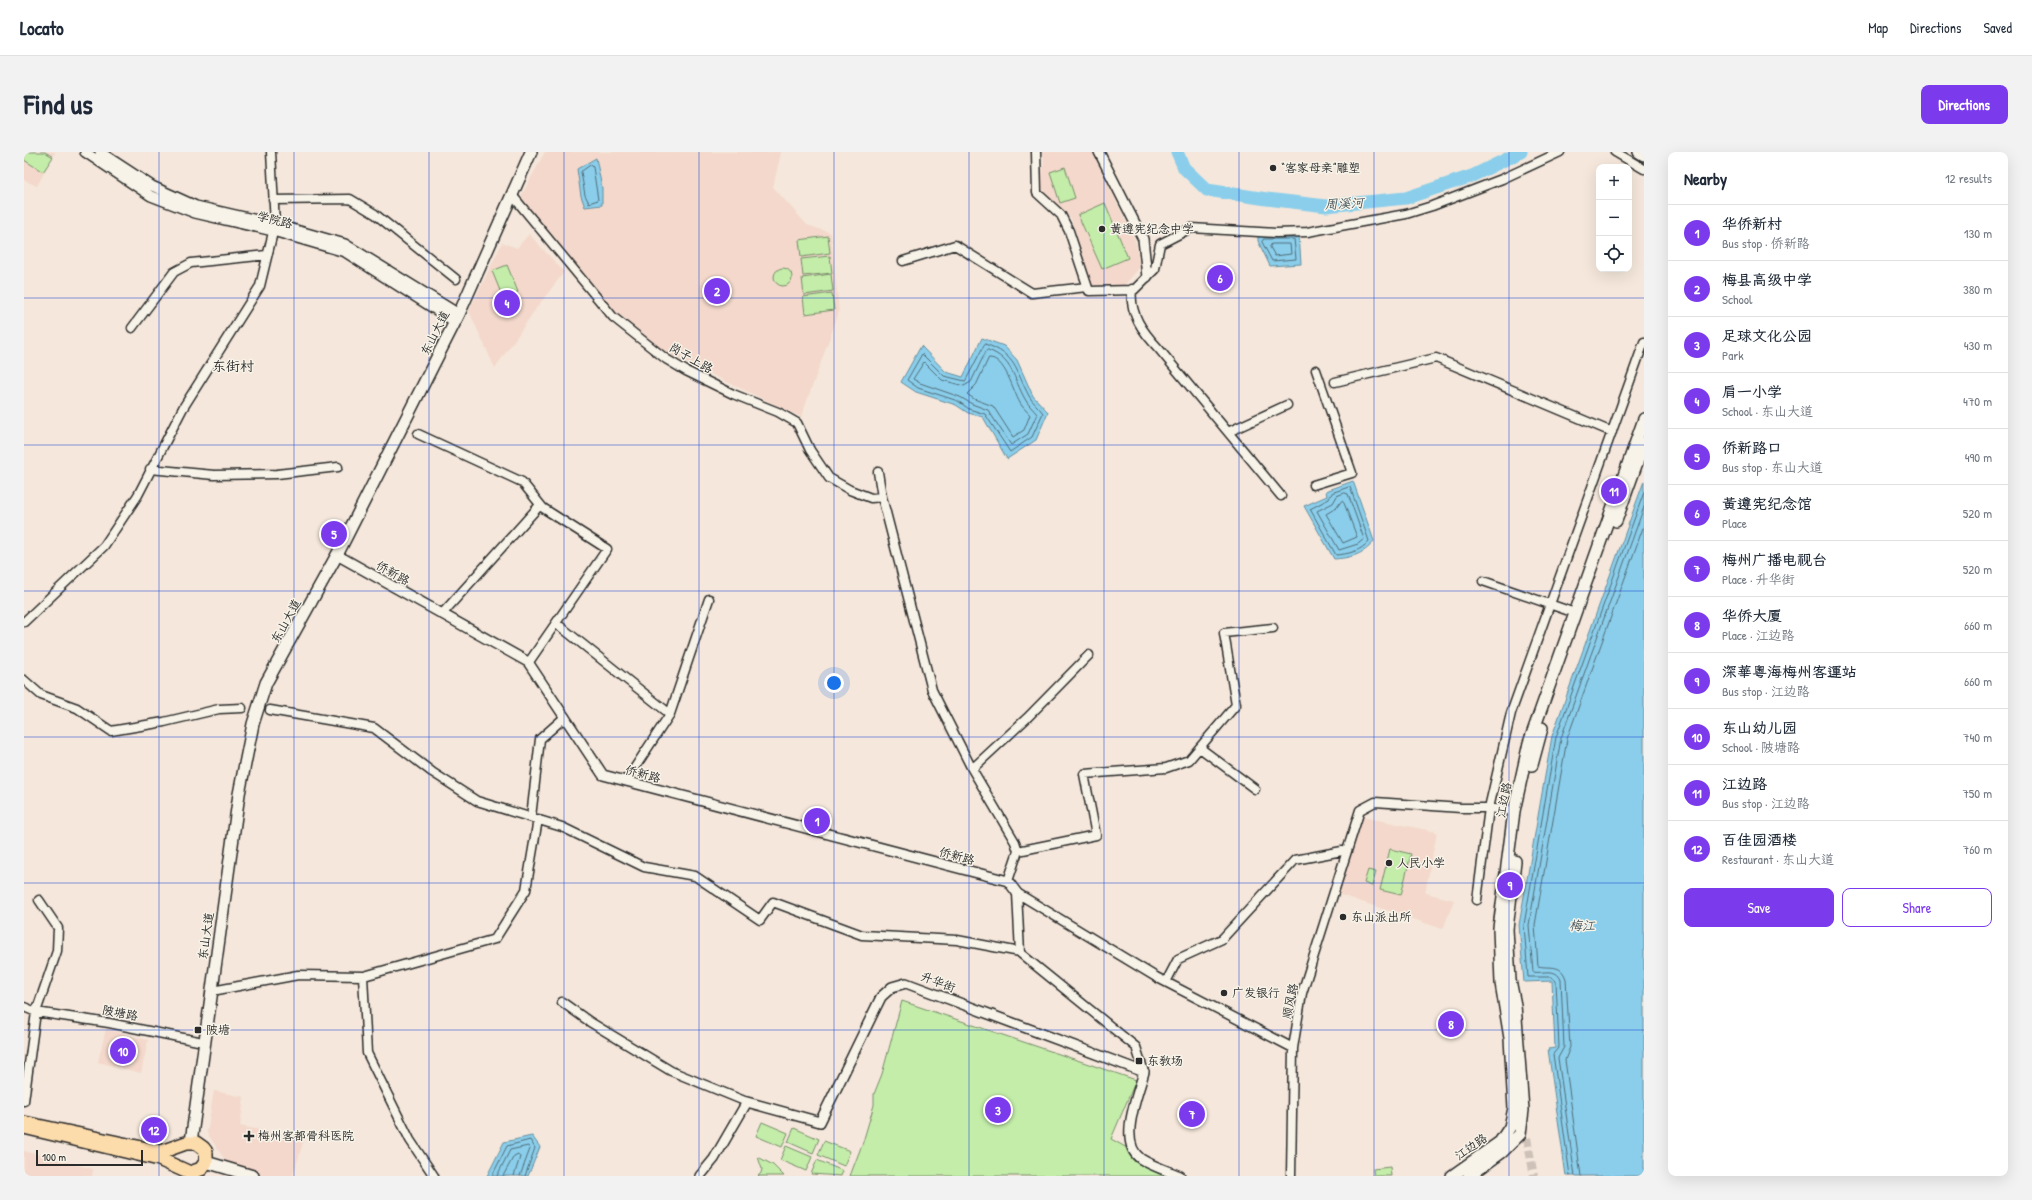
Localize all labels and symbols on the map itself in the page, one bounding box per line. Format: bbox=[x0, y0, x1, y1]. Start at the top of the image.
place label: “客家母亲”雕塑 bbox=[1281, 159, 1360, 176]
marker: “客家母亲”雕塑 bbox=[1268, 163, 1278, 173]
water label: 周溪河 bbox=[1324, 193, 1366, 213]
street label: 学院路 bbox=[256, 207, 295, 232]
place label: 黄遵宪纪念中学 bbox=[1110, 220, 1194, 237]
marker: 黄遵宪纪念中学 bbox=[1097, 224, 1107, 234]
pin: 6 bbox=[1207, 263, 1233, 293]
pin: 2 bbox=[704, 276, 730, 306]
pin: 4 bbox=[494, 288, 520, 318]
street label: 东山大道 bbox=[416, 308, 453, 358]
street label: 岗子上路 bbox=[666, 338, 716, 377]
district label: 东街村 bbox=[212, 356, 254, 375]
pin: 11 bbox=[1601, 476, 1627, 506]
pin: 5 bbox=[321, 519, 347, 549]
street label: 侨新路 bbox=[373, 556, 413, 589]
street label: 东山大道 bbox=[266, 596, 305, 646]
your location bbox=[824, 673, 844, 693]
street label: 侨新路 bbox=[624, 761, 663, 786]
street label: 江边路 bbox=[1492, 781, 1515, 819]
pin: 1 bbox=[804, 806, 830, 836]
street label: 侨新路 bbox=[938, 843, 977, 868]
place label: 人民小学 bbox=[1397, 854, 1445, 871]
marker: 人民小学 bbox=[1384, 858, 1394, 868]
pin: 9 bbox=[1497, 870, 1523, 900]
place label: 东山派出所 bbox=[1351, 908, 1412, 925]
street label: 东山大道 bbox=[194, 911, 217, 961]
marker: 东山派出所 bbox=[1338, 912, 1348, 922]
water label: 梅江 bbox=[1569, 916, 1596, 934]
street label: 升华街 bbox=[918, 967, 958, 996]
street label: 顺风路 bbox=[1277, 982, 1302, 1020]
place label: 广发银行 bbox=[1232, 984, 1280, 1001]
marker: 广发银行 bbox=[1219, 988, 1229, 998]
street label: 陂塘路 bbox=[101, 1001, 139, 1024]
pin: 8 bbox=[1438, 1009, 1464, 1039]
place label: 陂塘 bbox=[206, 1021, 230, 1038]
marker: 陂塘 bbox=[193, 1025, 203, 1035]
pin: 10 bbox=[110, 1036, 136, 1066]
place label: 东教场 bbox=[1147, 1052, 1183, 1069]
marker: 东教场 bbox=[1134, 1056, 1144, 1066]
pin: 3 bbox=[985, 1095, 1011, 1125]
pin: 7 bbox=[1179, 1099, 1205, 1129]
pin: 12 bbox=[141, 1115, 167, 1145]
place label: 梅州客都骨科医院 bbox=[258, 1127, 354, 1144]
street label: 江边路 bbox=[1451, 1129, 1490, 1164]
marker: 梅州客都骨科医院 bbox=[243, 1130, 255, 1142]
scale bar bbox=[36, 1148, 143, 1167]

